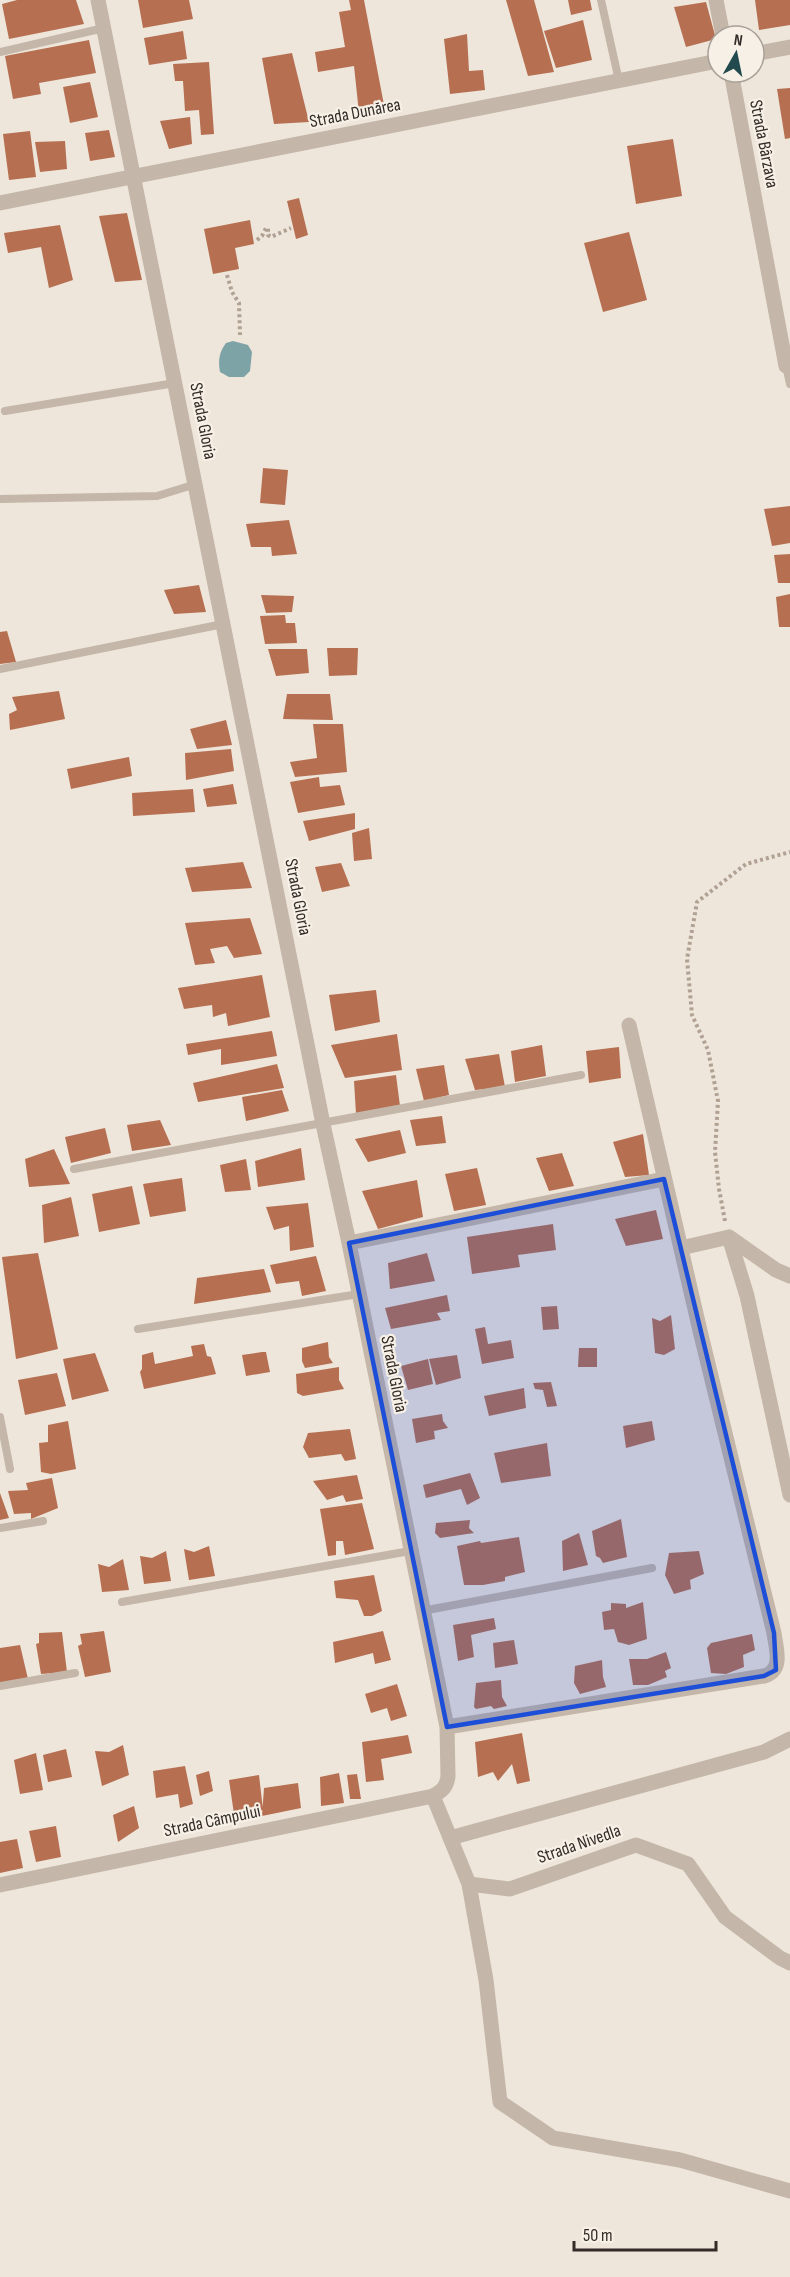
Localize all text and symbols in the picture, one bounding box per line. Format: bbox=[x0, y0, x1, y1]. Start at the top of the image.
north arrow bbox=[706, 24, 766, 84]
text: N bbox=[732, 31, 744, 51]
street label: Strada Dunărea bbox=[308, 94, 402, 132]
street label: Strada Bârzava bbox=[745, 98, 783, 190]
street label: Strada Gloria bbox=[185, 381, 221, 461]
street label: Strada Gloria bbox=[280, 857, 316, 937]
street label: Strada Gloria bbox=[376, 1334, 412, 1414]
street label: Strada Câmpului bbox=[162, 1800, 262, 1842]
street label: Strada Nivedla bbox=[535, 1820, 623, 1868]
scale bar bbox=[574, 2214, 716, 2252]
text: 50 m bbox=[583, 2225, 613, 2246]

